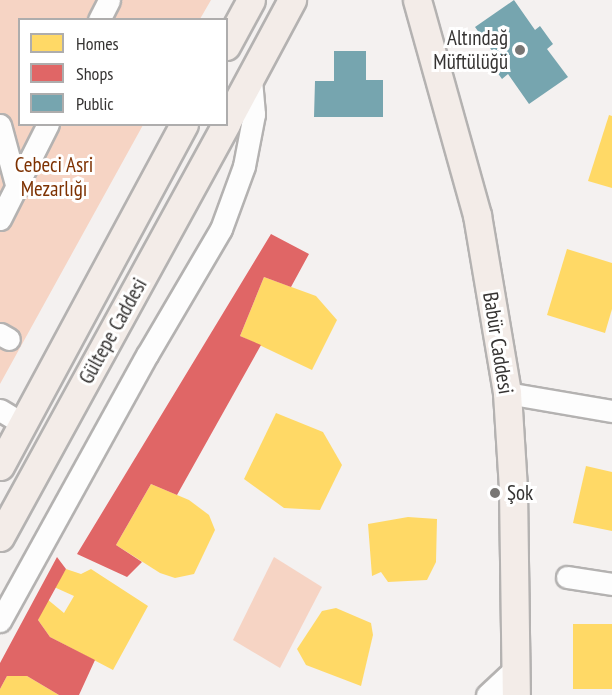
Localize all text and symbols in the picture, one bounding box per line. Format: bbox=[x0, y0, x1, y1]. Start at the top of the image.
legend bbox=[18, 18, 228, 126]
place label: Altındağ Müftülüğü bbox=[433, 25, 508, 75]
text: Homes bbox=[76, 32, 119, 55]
marker: Altındağ Müftülüğü bbox=[513, 43, 527, 57]
text: Shops bbox=[76, 62, 113, 85]
text: Public bbox=[76, 92, 114, 115]
park label: Cebeci Asri Mezarlığı bbox=[14, 152, 94, 202]
street label: Gültepe Caddesi bbox=[74, 274, 152, 388]
street label: Babür Caddesi bbox=[478, 290, 518, 396]
place label: Şok bbox=[507, 480, 533, 506]
marker: Şok bbox=[488, 486, 502, 500]

